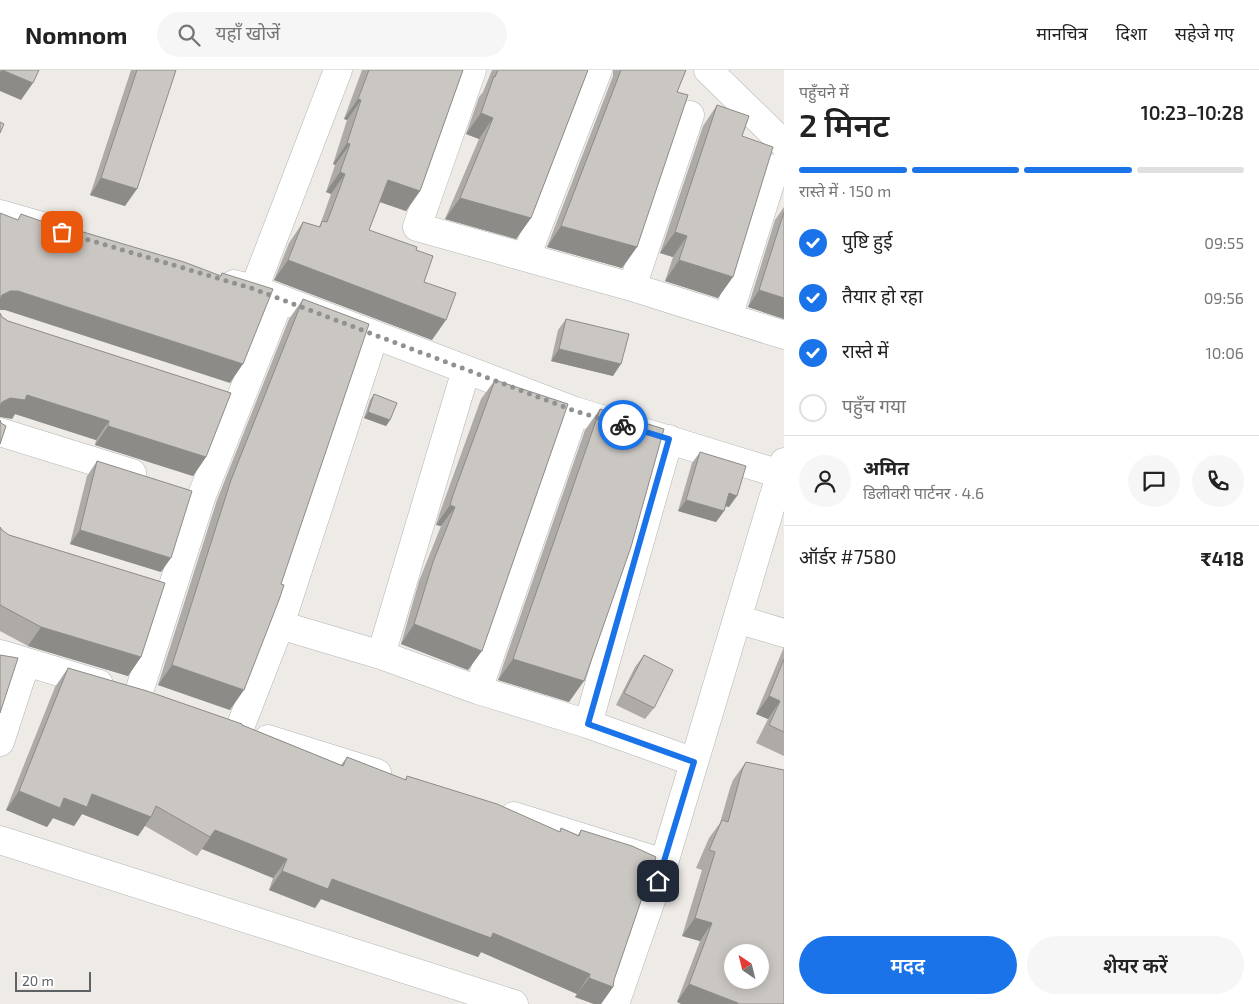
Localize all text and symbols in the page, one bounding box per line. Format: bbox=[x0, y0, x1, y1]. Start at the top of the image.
search box bbox=[157, 12, 507, 57]
text: Nomnom bbox=[25, 20, 127, 49]
icon: search bbox=[175, 21, 203, 49]
text: यहाँ खोजें bbox=[215, 21, 280, 44]
text: मानचित्र bbox=[1036, 22, 1088, 44]
text: दिशा bbox=[1116, 22, 1147, 44]
text: सहेजे गए bbox=[1175, 22, 1234, 44]
text: पहुँचने में bbox=[799, 82, 849, 101]
text: 10:23–10:28 bbox=[1141, 101, 1244, 124]
text: 2 मिनट bbox=[799, 105, 889, 143]
text: रास्ते में · 150 m bbox=[799, 181, 891, 200]
pin bbox=[41, 211, 83, 253]
icon: bag bbox=[48, 218, 76, 246]
icon: check bbox=[799, 229, 827, 257]
text: पुष्टि हुई bbox=[842, 229, 892, 252]
text: 09:55 bbox=[1204, 233, 1244, 252]
icon: check bbox=[799, 284, 827, 312]
text: तैयार हो रहा bbox=[842, 284, 923, 307]
text: 09:56 bbox=[1204, 288, 1244, 307]
icon: check bbox=[799, 339, 827, 367]
text: रास्ते में bbox=[842, 339, 889, 362]
text: 10:06 bbox=[1205, 343, 1244, 362]
text: पहुँच गया bbox=[842, 394, 906, 417]
courier bbox=[598, 400, 648, 450]
icon: bike bbox=[609, 411, 637, 439]
button: person bbox=[799, 455, 851, 507]
button: chat bbox=[1128, 455, 1180, 507]
button: phone bbox=[1192, 455, 1244, 507]
text: अमित bbox=[863, 456, 909, 479]
text: डिलीवरी पार्टनर · 4.6 bbox=[863, 483, 984, 502]
text: ऑर्डर #7580 bbox=[799, 545, 897, 568]
text: ₹418 bbox=[1201, 547, 1244, 570]
pin bbox=[637, 860, 679, 902]
icon: home bbox=[644, 867, 672, 895]
button: मदद bbox=[799, 936, 1017, 994]
button: शेयर करें bbox=[1027, 936, 1244, 994]
north arrow bbox=[724, 944, 769, 989]
map controls bbox=[724, 944, 769, 989]
scale bar bbox=[15, 969, 91, 992]
text: 20 m bbox=[22, 972, 54, 989]

